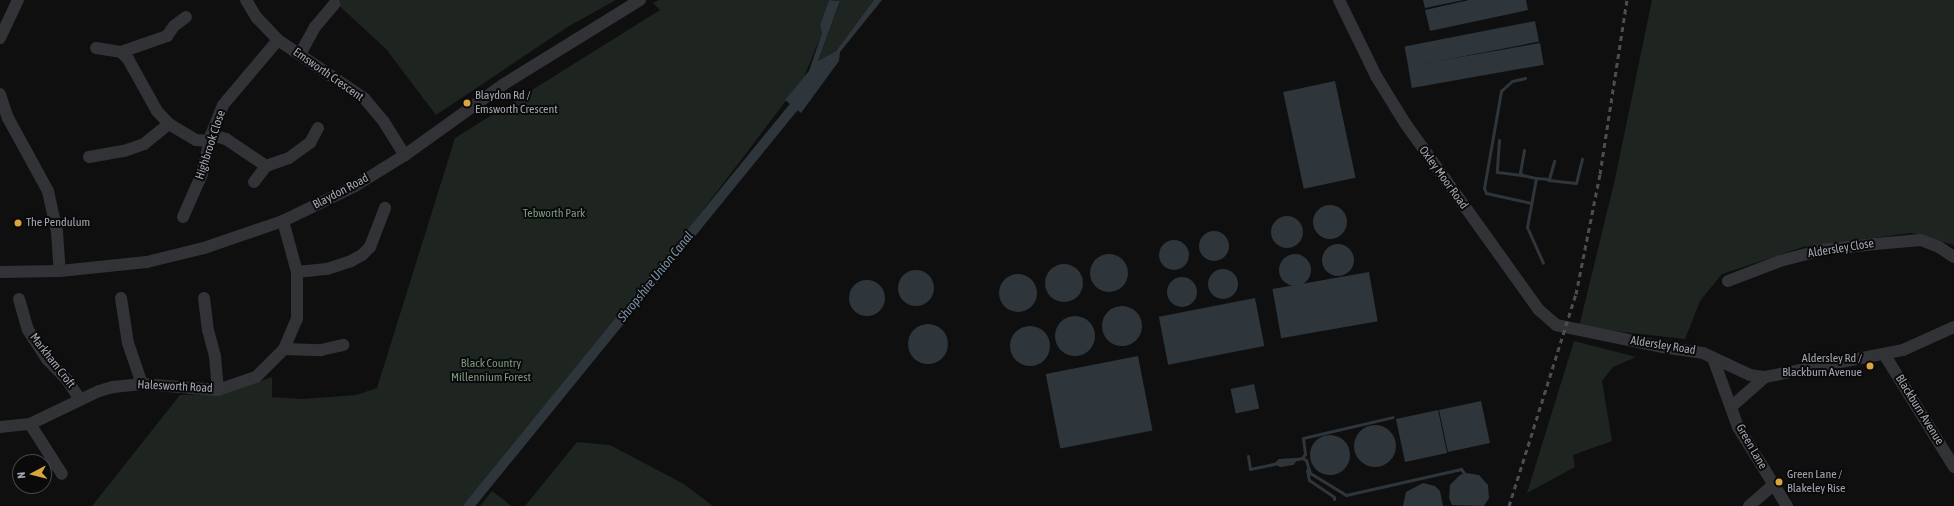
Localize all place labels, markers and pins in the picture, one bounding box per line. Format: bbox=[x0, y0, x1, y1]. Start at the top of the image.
place label: Blaydon Rd / Emsworth Crescent bbox=[475, 89, 558, 117]
marker: Blaydon Rd / Emsworth Crescent bbox=[462, 98, 472, 108]
place label: The Pendulum bbox=[26, 216, 90, 230]
marker: The Pendulum bbox=[13, 218, 23, 228]
place label: Aldersley Rd / Blackburn Avenue bbox=[1782, 352, 1862, 380]
marker: Aldersley Rd / Blackburn Avenue bbox=[1865, 361, 1875, 371]
place label: Green Lane / Blakeley Rise bbox=[1787, 468, 1845, 496]
marker: Green Lane / Blakeley Rise bbox=[1774, 477, 1784, 487]

